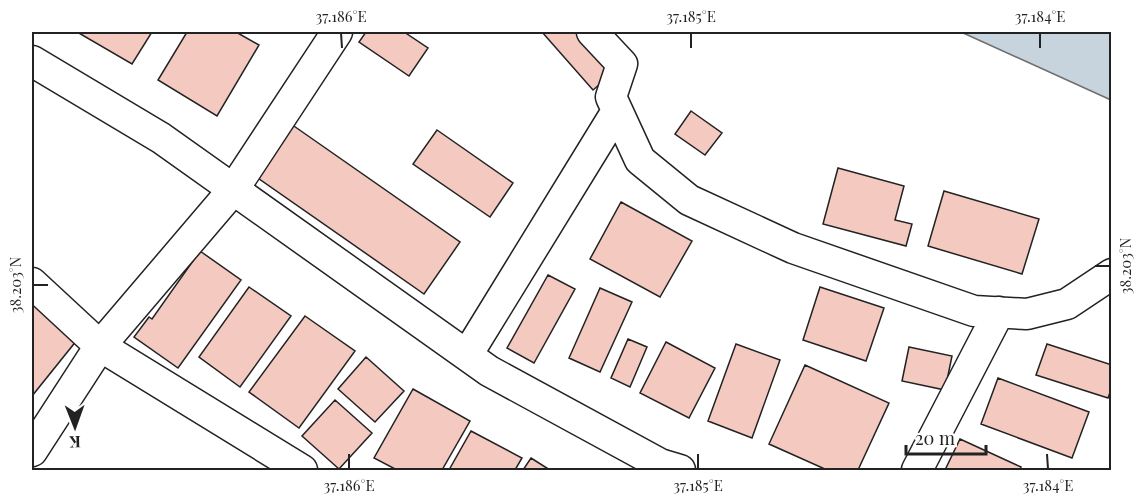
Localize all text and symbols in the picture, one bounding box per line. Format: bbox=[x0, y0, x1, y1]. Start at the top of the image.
text: 37.186°E bbox=[315, 6, 367, 26]
text: 37.185°E bbox=[666, 6, 716, 26]
text: 37.184°E bbox=[1015, 6, 1065, 26]
text: 38.203°N bbox=[1115, 237, 1135, 294]
text: 38.203°N bbox=[5, 256, 25, 313]
north arrow bbox=[45, 397, 105, 457]
scale bar bbox=[906, 418, 986, 456]
text: 20 m bbox=[915, 426, 955, 450]
text: K bbox=[69, 432, 81, 453]
text: 37.186°E bbox=[323, 475, 375, 495]
text: 37.185°E bbox=[673, 475, 723, 495]
text: 37.184°E bbox=[1023, 475, 1073, 495]

